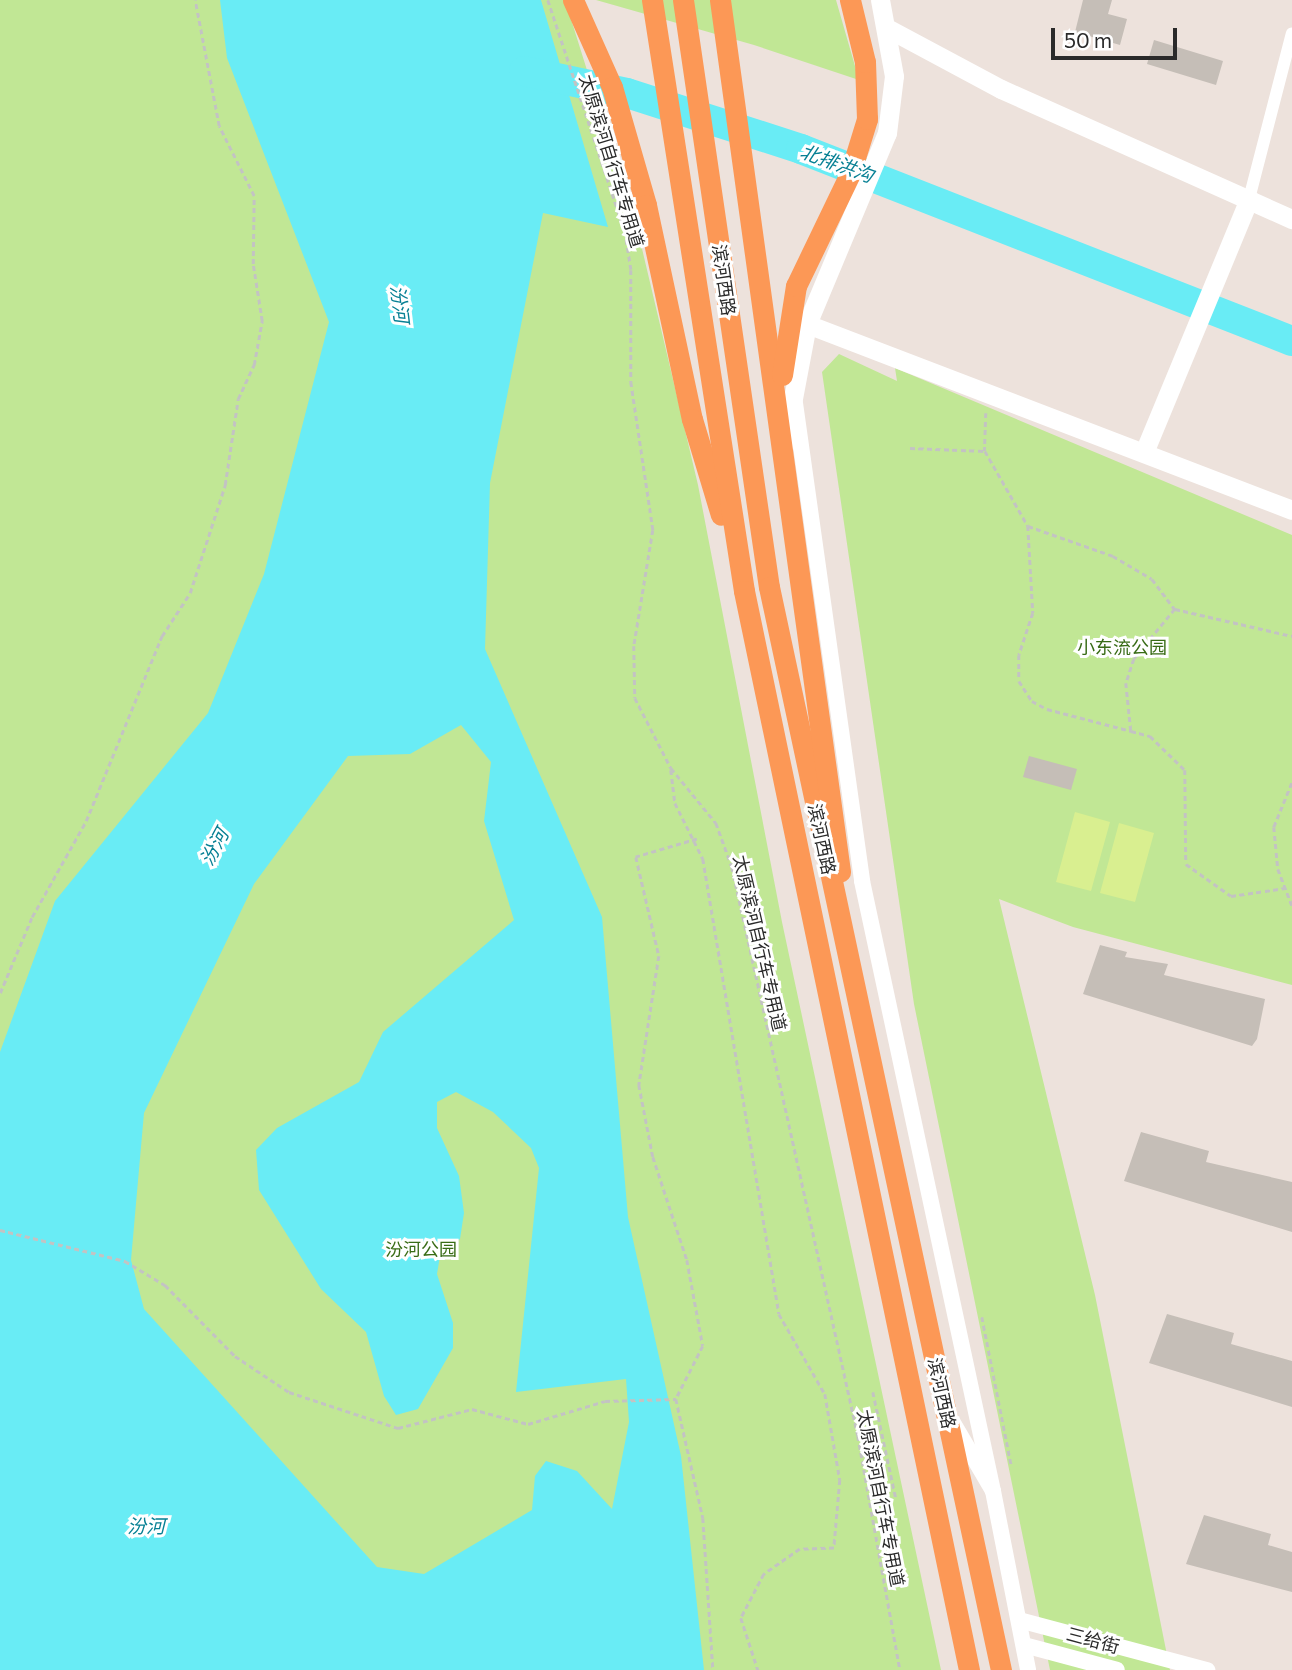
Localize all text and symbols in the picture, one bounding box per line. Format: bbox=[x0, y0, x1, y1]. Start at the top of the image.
scale bar bbox=[1054, 14, 1180, 58]
text: 50 m bbox=[1064, 27, 1112, 52]
street label: 太原滨河自行车专用道 bbox=[575, 72, 649, 250]
water label: 北排洪沟 bbox=[797, 139, 877, 187]
street label: 滨河西路 bbox=[708, 243, 740, 317]
water label: 汾河 bbox=[386, 284, 414, 324]
park label: 小东流公园 bbox=[1077, 636, 1167, 658]
street label: 滨河西路 bbox=[804, 802, 840, 876]
water label: 汾河 bbox=[195, 825, 233, 869]
street label: 太原滨河自行车专用道 bbox=[729, 853, 791, 1033]
park label: 汾河公园 bbox=[385, 1238, 457, 1260]
street label: 滨河西路 bbox=[924, 1356, 960, 1430]
street label: 太原滨河自行车专用道 bbox=[853, 1408, 909, 1588]
water label: 汾河 bbox=[127, 1515, 165, 1537]
street label: 三给街 bbox=[1064, 1623, 1122, 1657]

